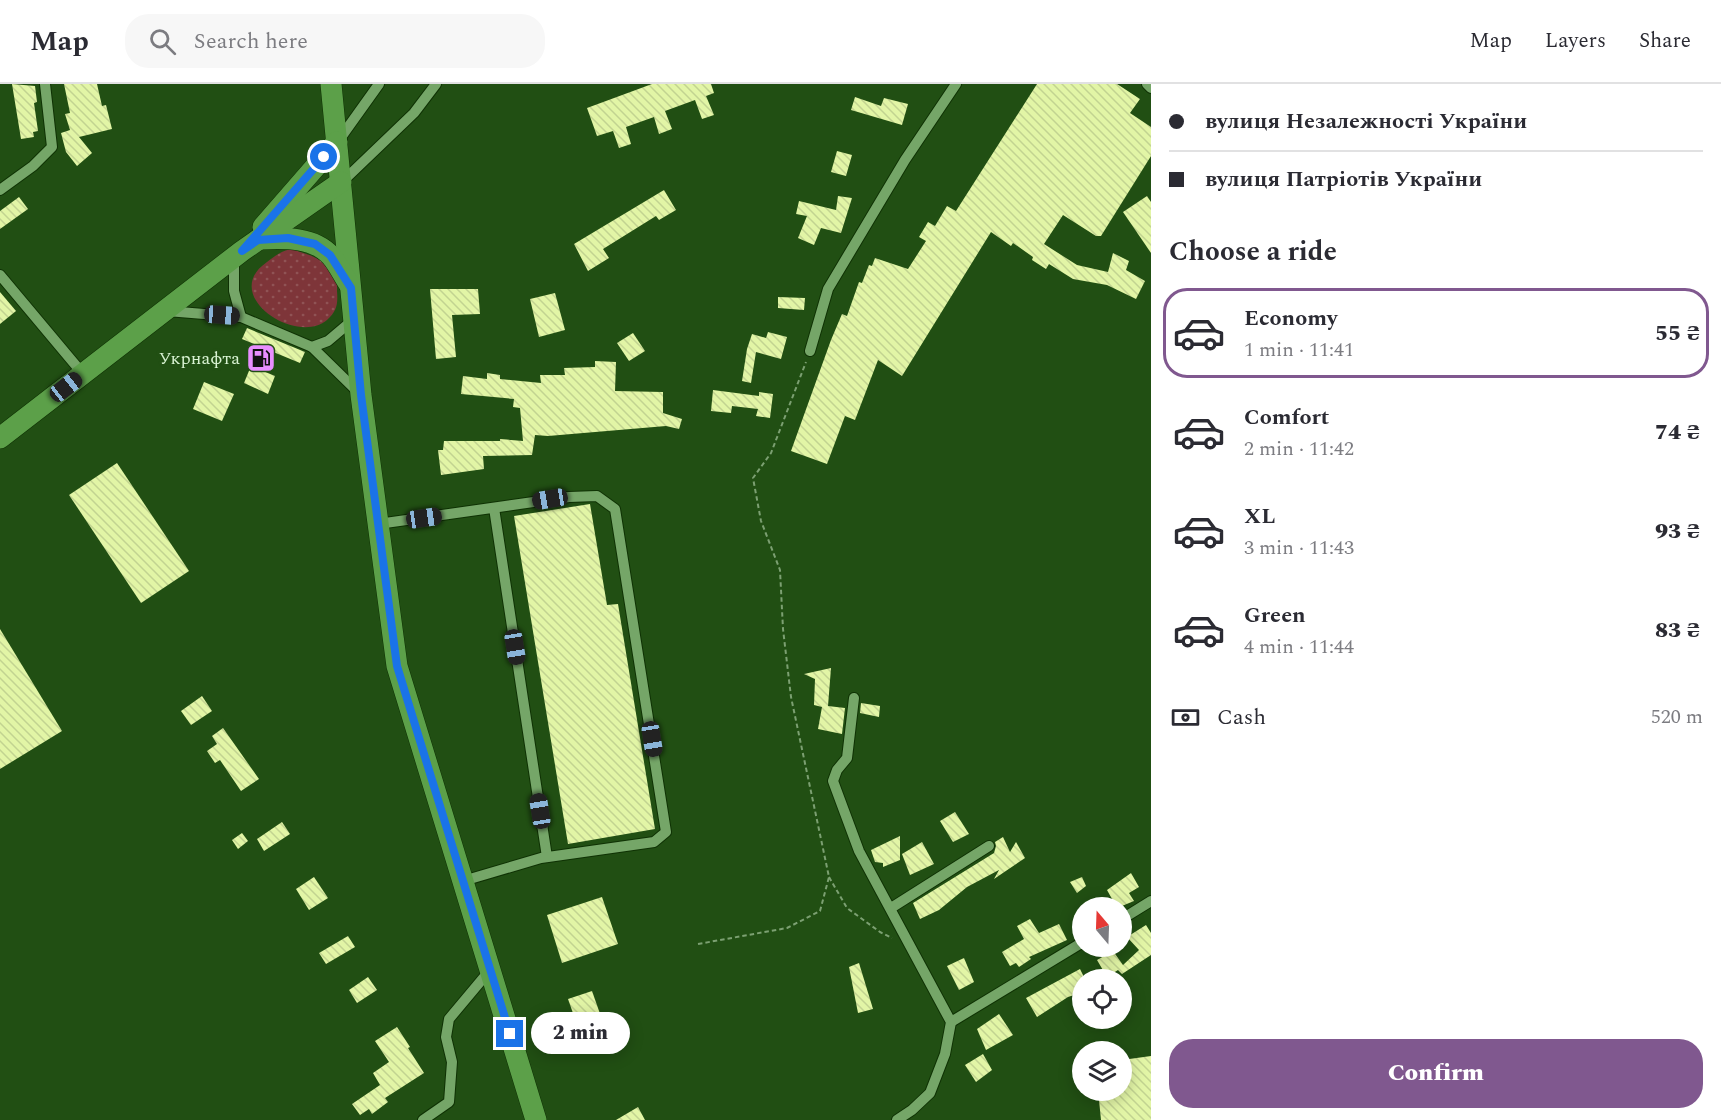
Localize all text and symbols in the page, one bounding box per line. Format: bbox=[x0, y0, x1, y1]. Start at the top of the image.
search box bbox=[125, 14, 545, 68]
text: Map bbox=[30, 20, 89, 63]
icon: search bbox=[146, 25, 179, 58]
text: Search here bbox=[194, 25, 308, 58]
text: Map bbox=[1470, 25, 1512, 57]
text: Layers bbox=[1545, 25, 1606, 57]
text: Share bbox=[1639, 25, 1691, 57]
text: вулиця Незалежності України bbox=[1205, 105, 1527, 138]
route start bbox=[310, 143, 337, 170]
text: вулиця Патріотів України bbox=[1205, 163, 1482, 196]
text: Choose a ride bbox=[1169, 231, 1337, 273]
text: Economy bbox=[1244, 302, 1337, 335]
car bbox=[203, 305, 241, 325]
icon: car bbox=[1172, 306, 1226, 360]
text: 55 ₴ bbox=[1655, 317, 1700, 350]
text: 1 min · 11:41 bbox=[1244, 335, 1354, 365]
fuel station icon: Укрнафта bbox=[245, 342, 277, 374]
place label: Укрнафта bbox=[159, 345, 240, 372]
car bbox=[46, 369, 86, 405]
text: Comfort bbox=[1244, 401, 1329, 434]
icon: car bbox=[1172, 405, 1226, 459]
text: 74 ₴ bbox=[1655, 416, 1700, 449]
text: 2 min · 11:42 bbox=[1244, 434, 1354, 464]
car bbox=[531, 487, 569, 511]
text: XL bbox=[1244, 500, 1275, 533]
icon: car bbox=[1172, 504, 1226, 558]
car bbox=[405, 507, 443, 529]
text: 93 ₴ bbox=[1655, 515, 1700, 548]
text: 3 min · 11:43 bbox=[1244, 533, 1354, 563]
text: Green bbox=[1244, 599, 1306, 632]
icon: car bbox=[1172, 603, 1226, 657]
text: 83 ₴ bbox=[1655, 614, 1700, 647]
car bbox=[503, 628, 527, 666]
text: 4 min · 11:44 bbox=[1244, 632, 1354, 662]
icon: cash bbox=[1169, 701, 1202, 734]
text: Cash bbox=[1217, 701, 1266, 734]
text: 520 m bbox=[1651, 702, 1703, 732]
car bbox=[640, 720, 664, 758]
car bbox=[528, 792, 552, 830]
north arrow bbox=[1072, 897, 1132, 957]
map controls bbox=[1072, 897, 1132, 1101]
button: locate bbox=[1072, 969, 1132, 1029]
callout: 2 min bbox=[531, 1013, 630, 1055]
text: 2 min bbox=[553, 1018, 608, 1048]
route end bbox=[496, 1020, 523, 1047]
button: Confirm bbox=[1169, 1039, 1703, 1108]
button: layers bbox=[1072, 1041, 1132, 1101]

